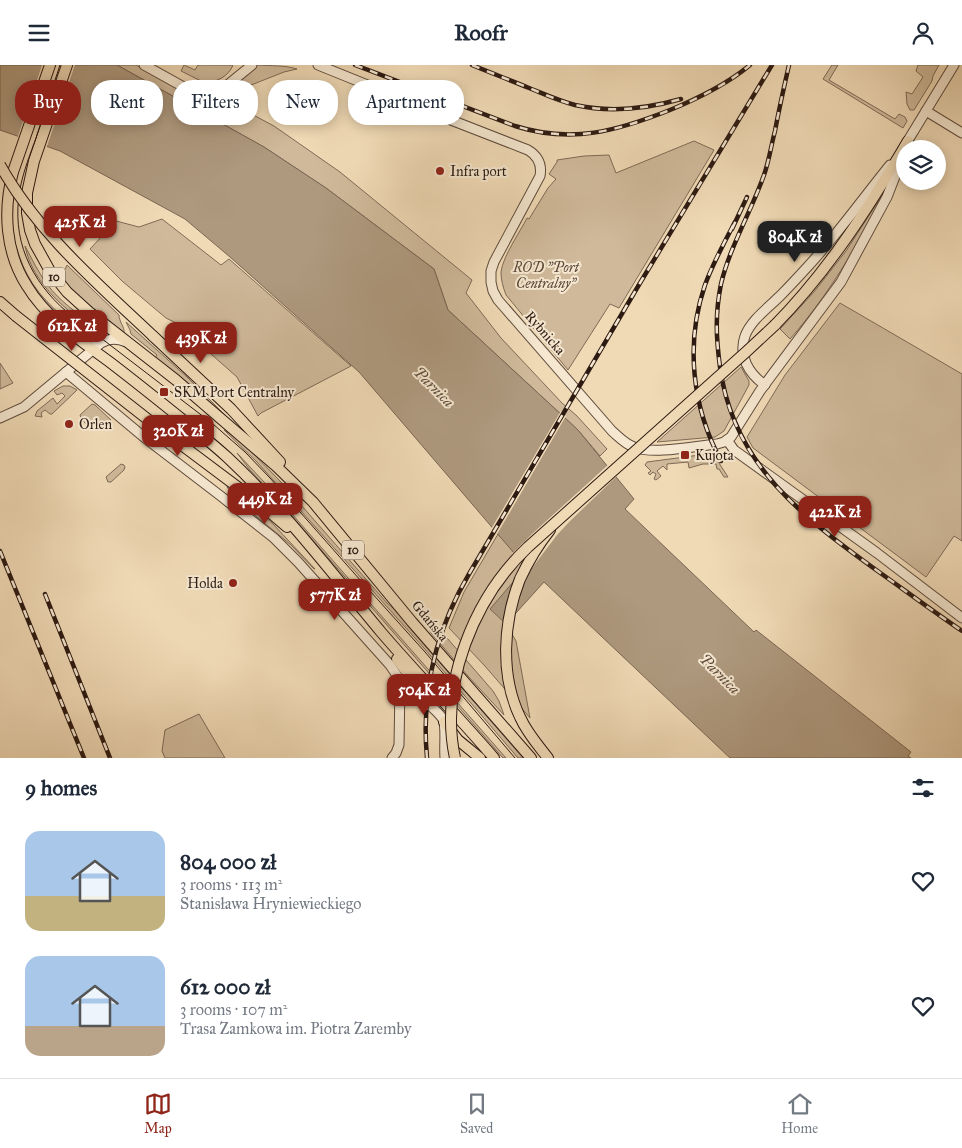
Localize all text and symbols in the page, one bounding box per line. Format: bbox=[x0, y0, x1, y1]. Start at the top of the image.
icon: menu bbox=[25, 19, 53, 47]
text: Roofr bbox=[454, 19, 508, 46]
icon: person bbox=[909, 19, 937, 47]
chip: Buy bbox=[15, 80, 81, 125]
chip: Rent bbox=[91, 80, 163, 125]
chip: Filters bbox=[173, 80, 258, 125]
chip: New bbox=[268, 80, 338, 125]
chip: Apartment bbox=[348, 80, 464, 125]
map controls bbox=[896, 140, 946, 190]
button: layers bbox=[896, 140, 946, 190]
place label: Infra port bbox=[450, 163, 507, 180]
marker: Infra port bbox=[434, 165, 446, 177]
pin: 425K zł bbox=[34, 205, 126, 248]
text: 425K zł bbox=[55, 212, 105, 231]
pin: 804K zł bbox=[749, 221, 841, 263]
text: 804K zł bbox=[768, 227, 822, 246]
park label: ROD "Port Centralny" bbox=[512, 259, 581, 292]
road number: 10 bbox=[43, 267, 65, 287]
street label: Rybnicka bbox=[521, 308, 569, 358]
pin: 612K zł bbox=[26, 309, 118, 352]
text: 612K zł bbox=[48, 316, 96, 335]
pin: 439K zł bbox=[155, 321, 247, 364]
text: 439K zł bbox=[176, 328, 226, 347]
water label: Parnica bbox=[410, 363, 458, 411]
place label: SKM Port Centralny bbox=[174, 384, 295, 401]
marker: SKM Port Centralny bbox=[158, 386, 170, 398]
pin: 320K zł bbox=[132, 415, 224, 457]
place label: Orlen bbox=[79, 416, 112, 433]
marker: Orlen bbox=[63, 418, 75, 430]
text: 320K zł bbox=[153, 421, 203, 440]
place label: Kujota bbox=[695, 447, 734, 464]
marker: Kujota bbox=[679, 449, 691, 461]
pin: 449K zł bbox=[219, 483, 311, 525]
text: 449K zł bbox=[239, 489, 291, 508]
pin: 422K zł bbox=[789, 495, 881, 538]
text: 422K zł bbox=[809, 502, 861, 521]
road number: 10 bbox=[342, 541, 364, 559]
place label: Holda bbox=[187, 575, 223, 592]
marker: Holda bbox=[227, 577, 239, 589]
pin: 577K zł bbox=[289, 579, 381, 621]
text: 577K zł bbox=[309, 585, 361, 604]
street label: Gdańska bbox=[408, 597, 452, 645]
water label: Parnica bbox=[696, 650, 744, 698]
pin: 504K zł bbox=[378, 673, 470, 716]
text: 504K zł bbox=[398, 680, 450, 699]
icon: filters bbox=[909, 774, 937, 802]
text: 9 homes bbox=[25, 775, 97, 801]
text: 804 000 zł bbox=[180, 849, 276, 875]
icon: home bbox=[65, 851, 125, 911]
icon: heart bbox=[909, 867, 937, 895]
text: 3 rooms · 113 m² bbox=[180, 875, 282, 894]
text: Stanisława Hryniewieckiego bbox=[180, 894, 361, 913]
text: 612 000 zł bbox=[180, 974, 270, 1000]
icon: home bbox=[65, 976, 125, 1036]
icon: heart bbox=[909, 992, 937, 1020]
text: 3 rooms · 107 m² bbox=[180, 1000, 287, 1019]
text: Trasa Zamkowa im. Piotra Zaremby bbox=[180, 1019, 411, 1038]
tab: Map bbox=[144, 1090, 172, 1137]
tab: Saved bbox=[460, 1090, 493, 1137]
tab: Home bbox=[781, 1090, 818, 1137]

